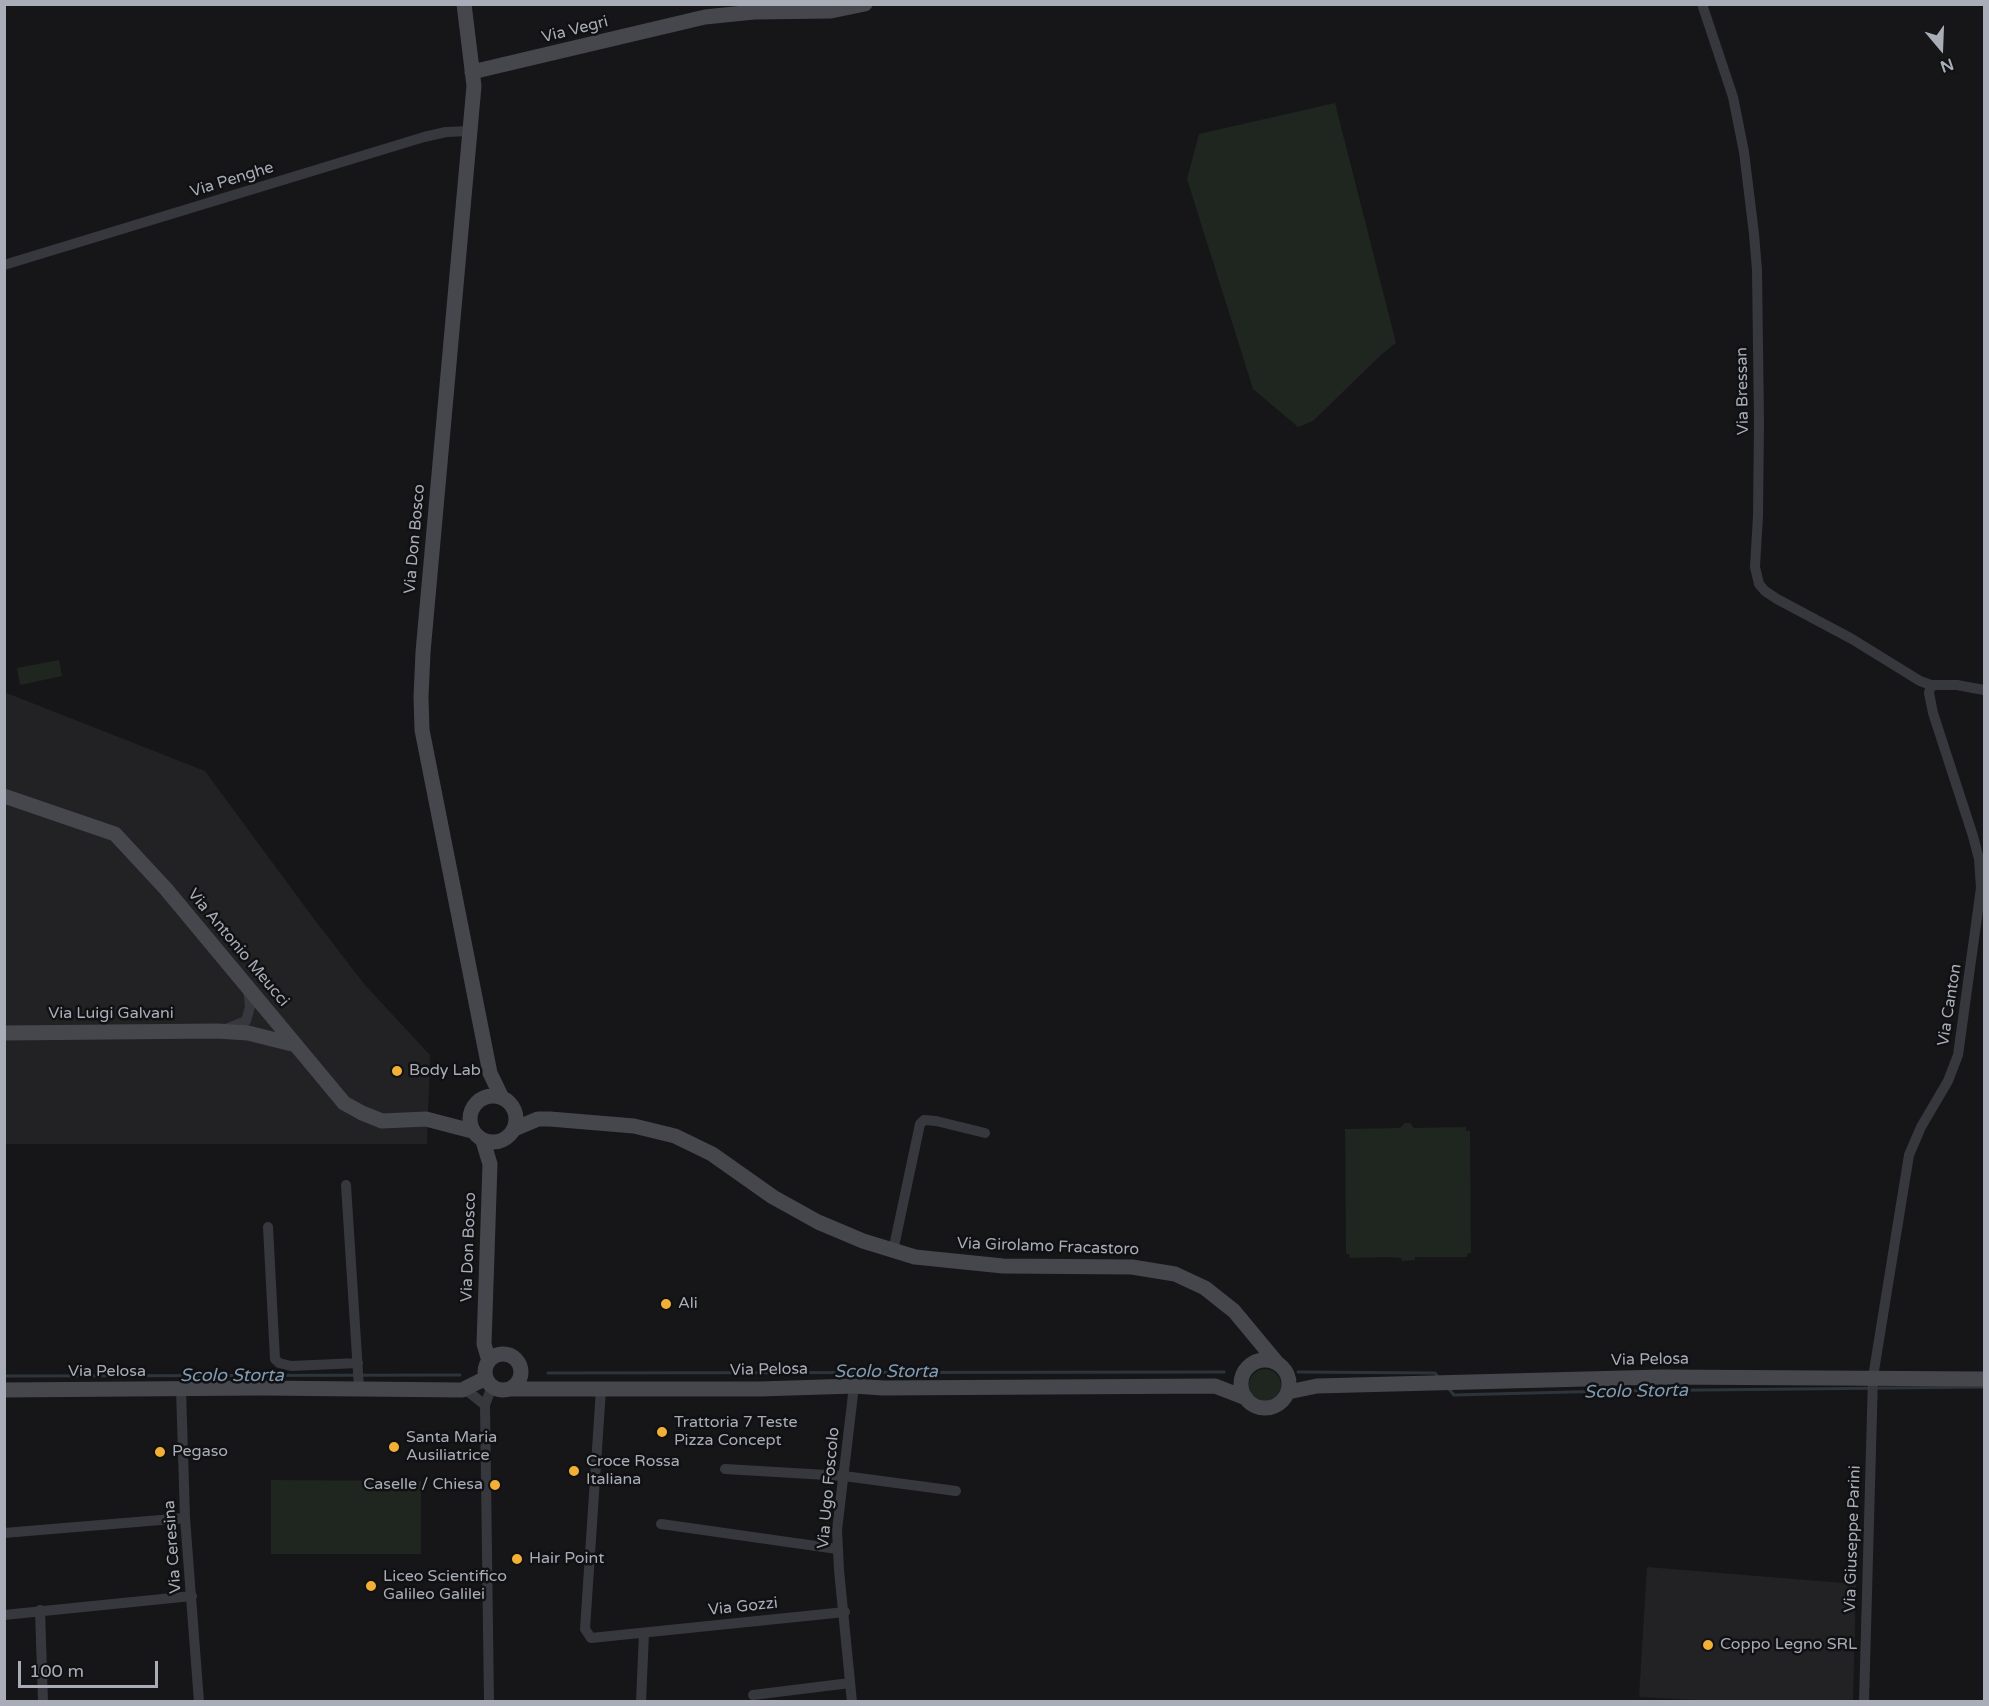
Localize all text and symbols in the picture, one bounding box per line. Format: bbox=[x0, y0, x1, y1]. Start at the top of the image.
street label: Via Vegri bbox=[540, 13, 610, 47]
north arrow bbox=[1911, 18, 1971, 78]
text: N bbox=[1938, 53, 1956, 77]
street label: Via Penghe bbox=[188, 158, 276, 202]
street label: Via Bressan bbox=[1733, 347, 1753, 435]
street label: Via Don Bosco bbox=[401, 483, 429, 595]
street label: Via Antonio Meucci bbox=[183, 885, 293, 1011]
street label: Via Canton bbox=[1934, 962, 1966, 1048]
street label: Via Luigi Galvani bbox=[48, 1004, 174, 1024]
place label: Body Lab bbox=[409, 1061, 481, 1081]
marker: Body Lab bbox=[390, 1064, 404, 1078]
street label: Via Don Bosco bbox=[457, 1192, 481, 1302]
street label: Via Girolamo Fracastoro bbox=[957, 1234, 1139, 1260]
place label: Ali bbox=[678, 1294, 698, 1314]
marker: Ali bbox=[659, 1297, 673, 1311]
street label: Via Pelosa bbox=[1611, 1350, 1689, 1370]
street label: Via Pelosa bbox=[730, 1360, 808, 1380]
water label: Scolo Storta bbox=[834, 1361, 938, 1383]
street label: Via Pelosa bbox=[68, 1362, 146, 1382]
water label: Scolo Storta bbox=[180, 1365, 284, 1387]
water label: Scolo Storta bbox=[1584, 1380, 1688, 1404]
place label: Trattoria 7 Teste Pizza Concept bbox=[674, 1413, 797, 1451]
marker: Trattoria 7 Teste Pizza Concept bbox=[655, 1425, 669, 1439]
street label: Via Ugo Foscolo bbox=[814, 1426, 844, 1550]
place label: Santa Maria Ausiliatrice bbox=[406, 1428, 497, 1466]
marker: Santa Maria Ausiliatrice bbox=[387, 1440, 401, 1454]
place label: Pegaso bbox=[172, 1442, 228, 1462]
marker: Pegaso bbox=[153, 1445, 167, 1459]
place label: Croce Rossa Italiana bbox=[586, 1452, 680, 1490]
marker: Croce Rossa Italiana bbox=[567, 1464, 581, 1478]
street label: Via Giuseppe Parini bbox=[1841, 1465, 1865, 1613]
place label: Caselle / Chiesa bbox=[363, 1475, 483, 1495]
marker: Caselle / Chiesa bbox=[488, 1478, 502, 1492]
street label: Via Ceresina bbox=[160, 1500, 186, 1594]
place label: Hair Point bbox=[529, 1549, 604, 1569]
marker: Hair Point bbox=[510, 1552, 524, 1566]
place label: Liceo Scientifico Galileo Galilei bbox=[383, 1567, 507, 1605]
marker: Liceo Scientifico Galileo Galilei bbox=[364, 1579, 378, 1593]
street label: Via Gozzi bbox=[707, 1594, 779, 1620]
place label: Coppo Legno SRL bbox=[1720, 1635, 1857, 1655]
marker: Coppo Legno SRL bbox=[1701, 1638, 1715, 1652]
scale bar bbox=[21, 1649, 160, 1687]
text: 100 m bbox=[29, 1660, 84, 1682]

